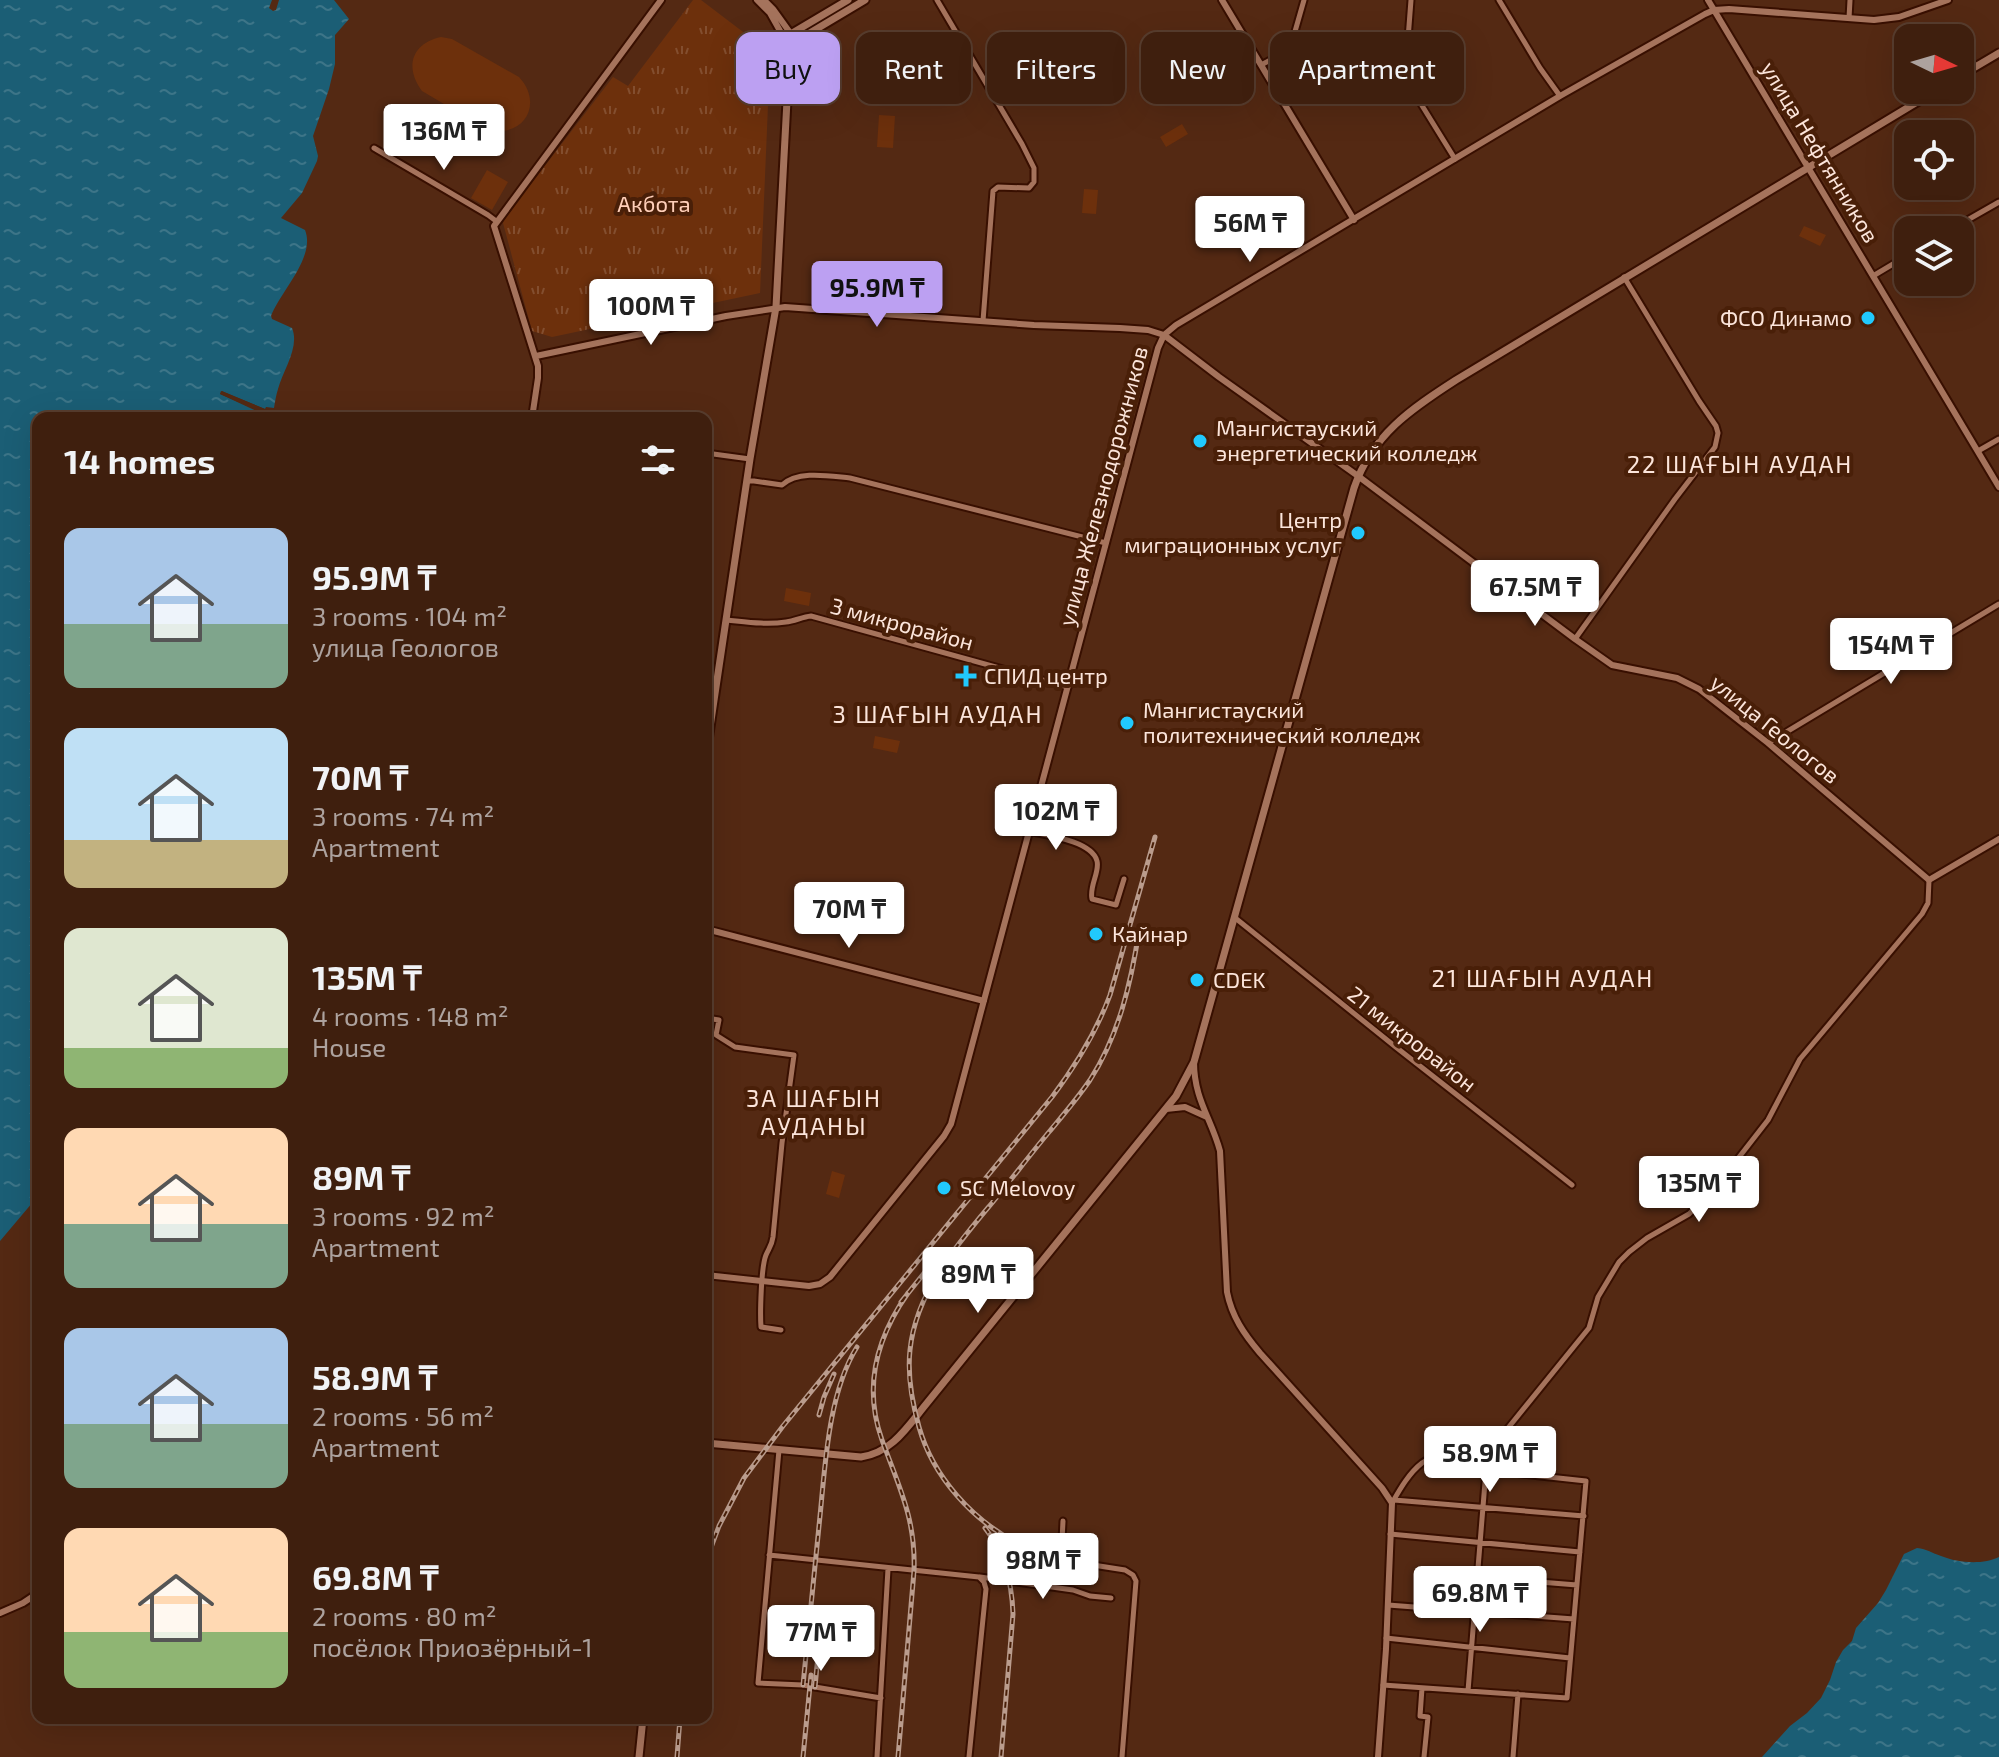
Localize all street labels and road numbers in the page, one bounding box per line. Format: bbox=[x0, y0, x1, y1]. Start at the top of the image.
street label: улица Нефтянников bbox=[1756, 56, 1885, 247]
street label: улица Железнодорожников bbox=[1052, 343, 1153, 629]
street label: 3 микрорайон bbox=[828, 591, 977, 655]
street label: улица Геологов bbox=[1705, 668, 1845, 789]
street label: 21 микрорайон bbox=[1343, 980, 1482, 1096]

